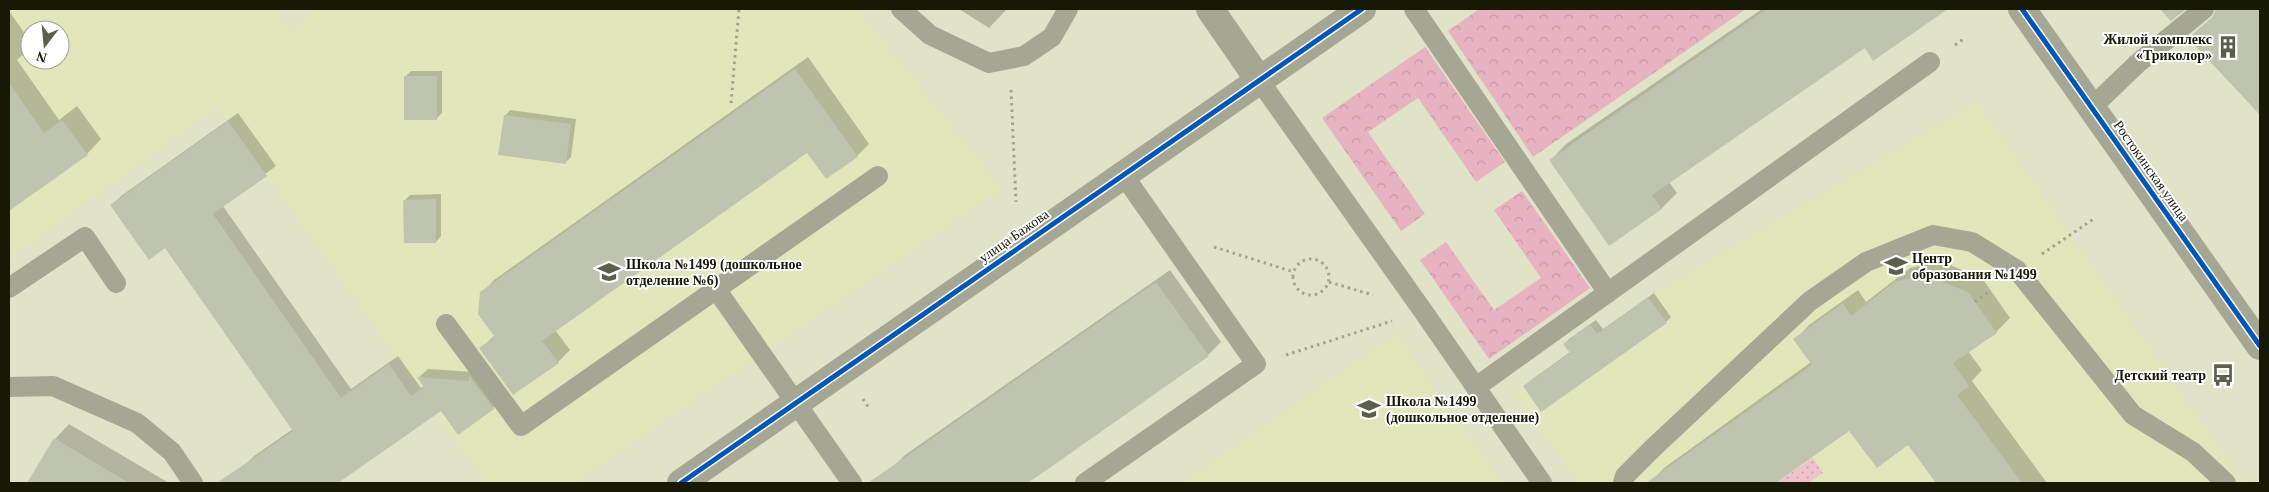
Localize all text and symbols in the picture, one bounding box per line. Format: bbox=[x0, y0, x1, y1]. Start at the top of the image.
north arrow bbox=[20, 20, 70, 70]
place label: Жилой комплекс «Триколор» bbox=[2103, 32, 2212, 63]
building icon: Жилой комплекс «Триколор» bbox=[2215, 34, 2241, 60]
text: N bbox=[35, 48, 48, 66]
street label: Ростокинская улица bbox=[2111, 118, 2192, 225]
street label: улица Бажова bbox=[976, 206, 1052, 265]
place label: Центр образования №1499 bbox=[1912, 251, 2037, 282]
school or university icon: Центр образования №1499 bbox=[1883, 253, 1909, 279]
place label: Школа №1499 (дошкольное отделение №6) bbox=[626, 257, 802, 289]
school or university icon: Школа №1499 (дошкольное отделение №6) bbox=[596, 259, 622, 285]
bus stop icon: Детский театр bbox=[2210, 362, 2236, 388]
place label: Детский театр bbox=[2114, 368, 2206, 383]
place label: Школа №1499 (дошкольное отделение) bbox=[1386, 394, 1540, 426]
school or university icon: Школа №1499 (дошкольное отделение) bbox=[1356, 396, 1382, 422]

